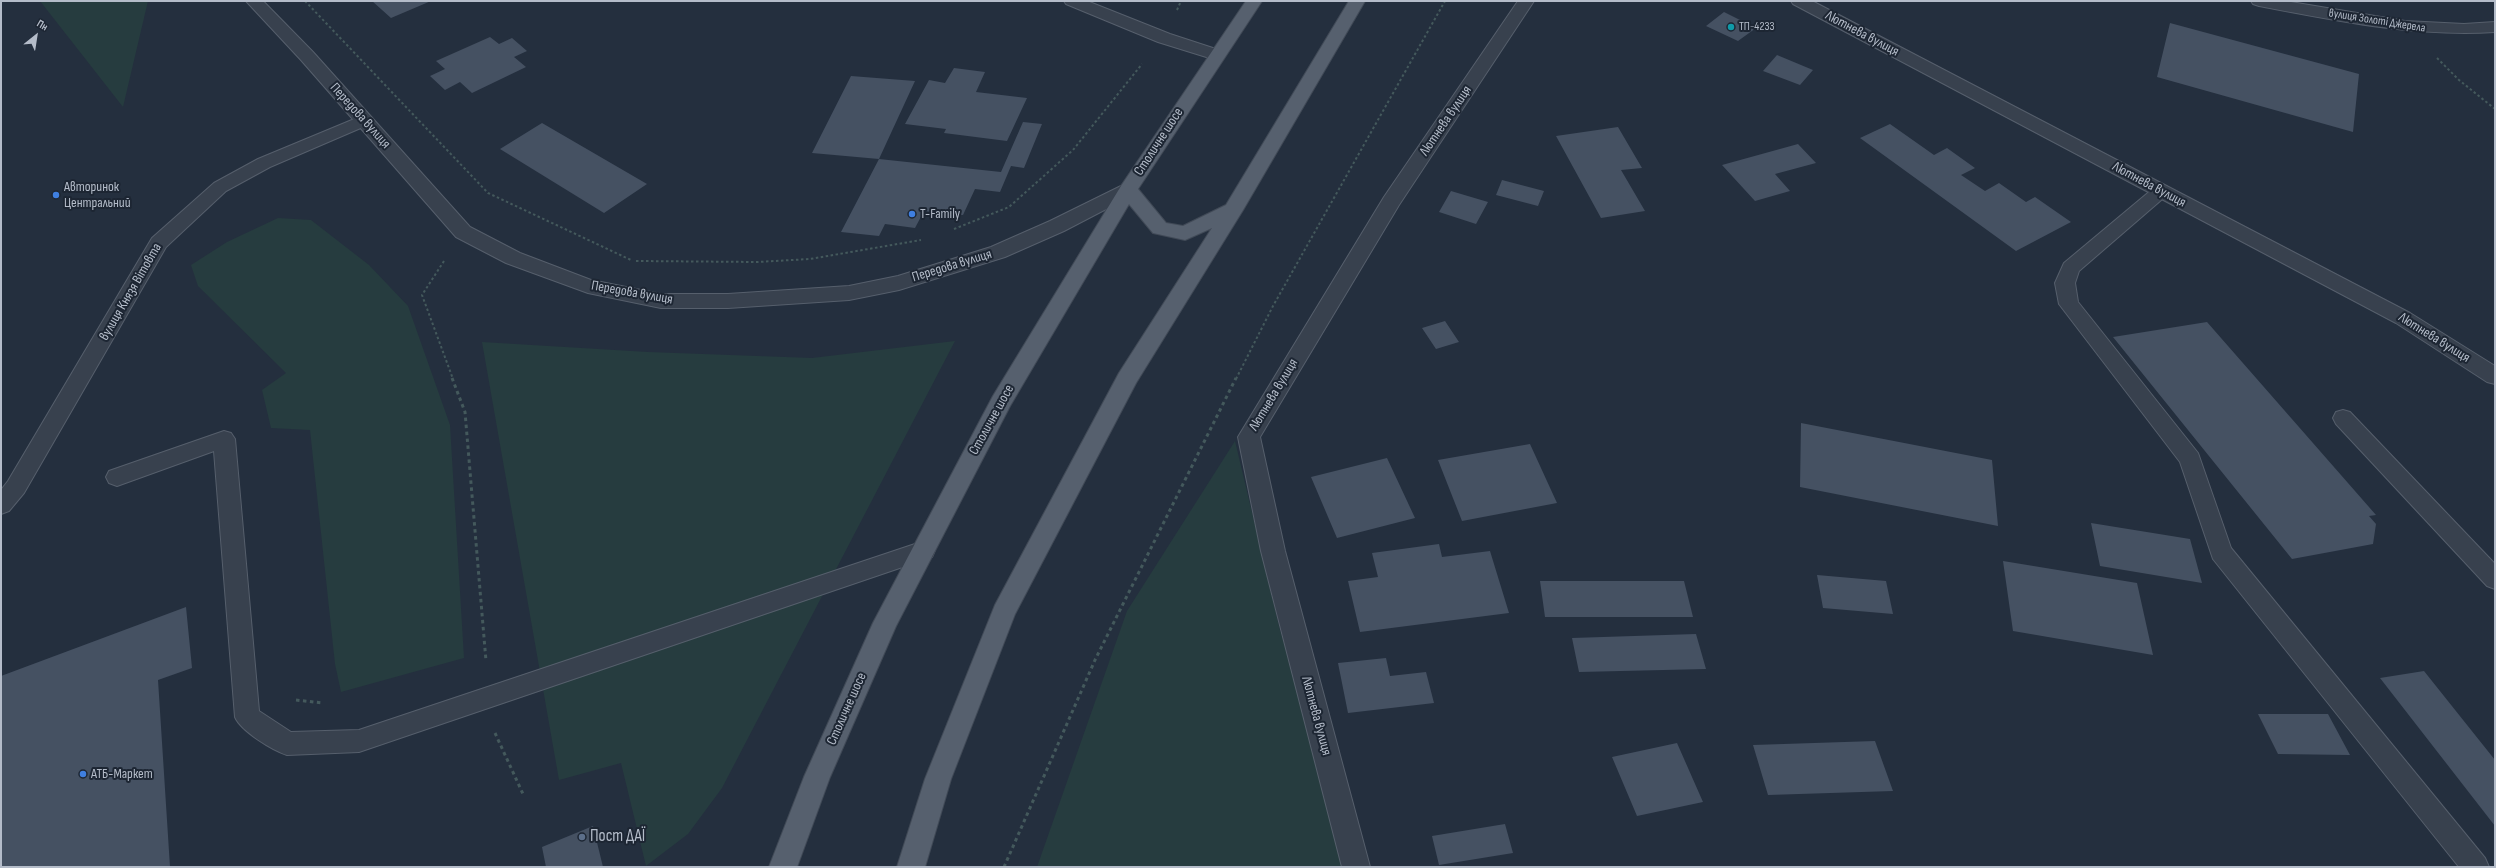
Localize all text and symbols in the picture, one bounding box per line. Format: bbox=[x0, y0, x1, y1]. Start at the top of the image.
street label: вулиця Золоті Джерела bbox=[2328, 6, 2426, 36]
street label: Лютнева вулиця bbox=[1822, 8, 1902, 60]
north arrow bbox=[16, 16, 56, 56]
text: Пн bbox=[34, 17, 50, 33]
place label: ТП-4233 bbox=[1739, 20, 1774, 34]
marker: ТП-4233 bbox=[1726, 22, 1736, 32]
street label: Передова вулиця bbox=[326, 80, 394, 152]
street label: Лютнева вулиця bbox=[1416, 83, 1476, 159]
street label: Столичне шосе bbox=[1131, 105, 1187, 179]
street label: Лютнева вулиця bbox=[2109, 159, 2189, 211]
place label: Авторинок Центральний bbox=[64, 179, 131, 212]
marker: Авторинок Центральний bbox=[51, 190, 61, 200]
place label: T-Family bbox=[920, 206, 960, 222]
marker: T-Family bbox=[907, 209, 917, 219]
street label: вулиця Князя Вітовта bbox=[96, 240, 166, 344]
street label: Передова вулиця bbox=[910, 246, 994, 286]
street label: Передова вулиця bbox=[590, 278, 674, 308]
street label: Лютнева вулиця bbox=[2395, 309, 2473, 367]
street label: Лютнева вулиця bbox=[1246, 356, 1302, 434]
street label: Столичне шосе bbox=[966, 382, 1018, 458]
street label: Столичне шосе bbox=[824, 670, 870, 748]
street label: Лютнева вулиця bbox=[1297, 675, 1335, 757]
place label: АТБ-Маркет bbox=[91, 766, 153, 782]
marker: АТБ-Маркет bbox=[78, 769, 88, 779]
place label: Пост ДАЇ bbox=[590, 827, 645, 847]
marker: Пост ДАЇ bbox=[577, 832, 587, 842]

